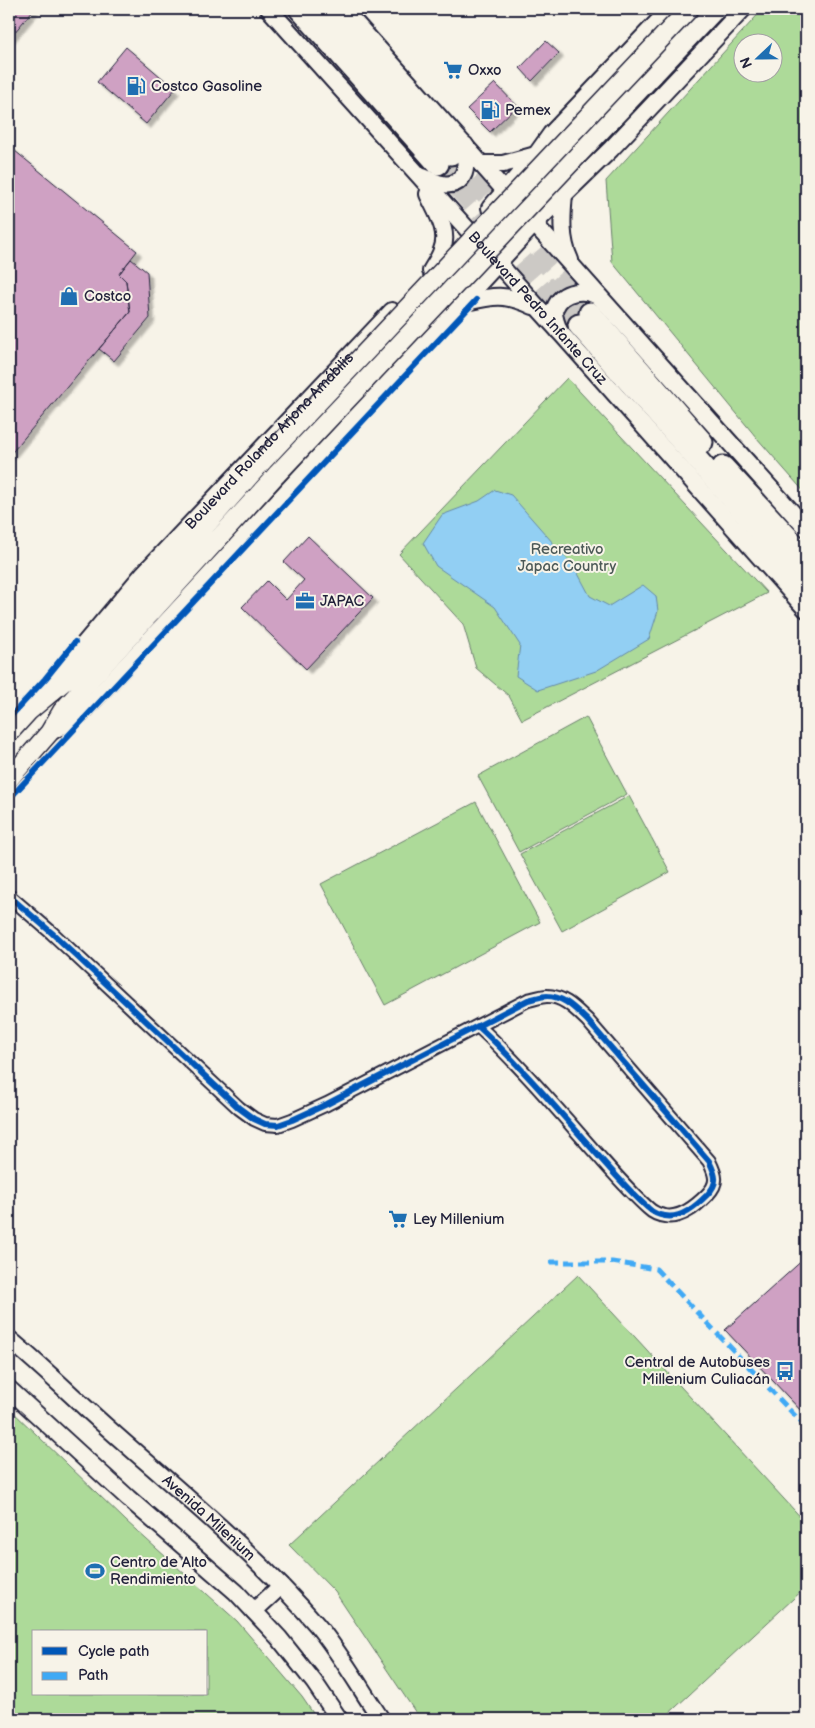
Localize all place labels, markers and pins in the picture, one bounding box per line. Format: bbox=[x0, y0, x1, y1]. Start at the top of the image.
supermarket icon: Oxxo bbox=[442, 59, 464, 81]
place label: Oxxo bbox=[468, 61, 502, 80]
fuel station icon: Costco Gasoline bbox=[125, 75, 147, 97]
place label: Costco Gasoline bbox=[151, 77, 262, 96]
fuel station icon: Pemex bbox=[479, 99, 501, 121]
place label: Pemex bbox=[505, 101, 551, 120]
shop icon: Costco bbox=[58, 285, 80, 307]
place label: Costco bbox=[84, 287, 131, 306]
office icon: JAPAC bbox=[294, 590, 316, 612]
place label: JAPAC bbox=[320, 592, 365, 611]
supermarket icon: Ley Millenium bbox=[387, 1208, 409, 1230]
place label: Ley Millenium bbox=[413, 1210, 504, 1229]
place label: Central de Autobuses Millenium Culiacán bbox=[624, 1353, 771, 1389]
bus stop icon: Central de Autobuses Millenium Culiacán bbox=[774, 1360, 796, 1382]
place label: Centro de Alto Rendimiento bbox=[110, 1553, 207, 1589]
sports icon: Centro de Alto Rendimiento bbox=[84, 1560, 106, 1582]

